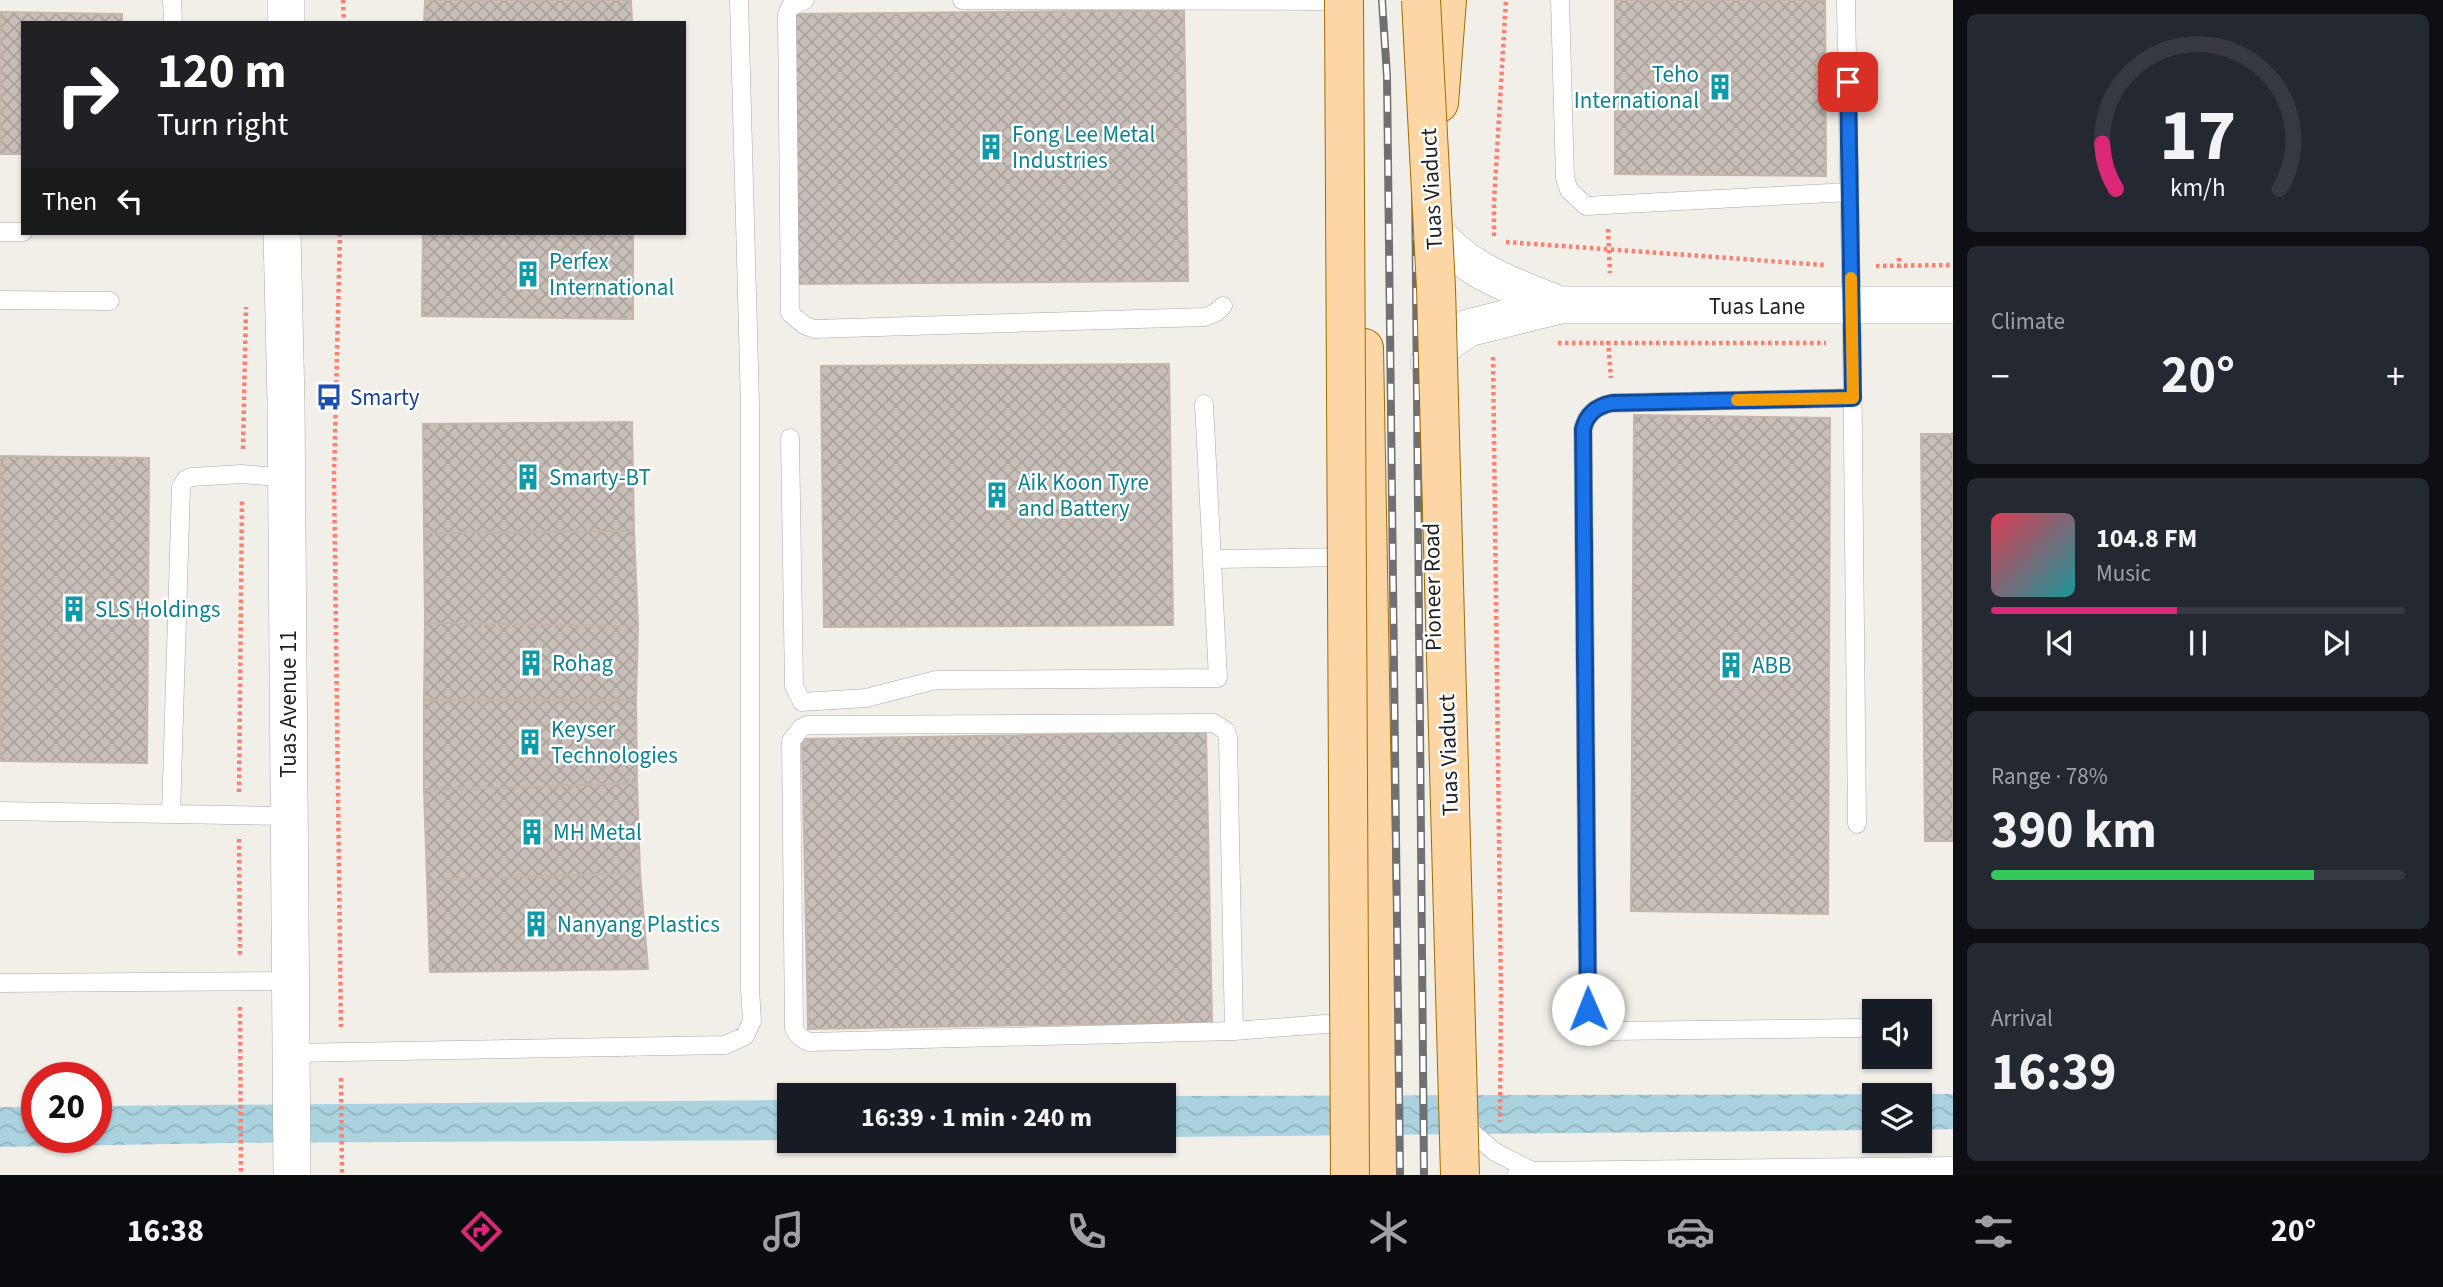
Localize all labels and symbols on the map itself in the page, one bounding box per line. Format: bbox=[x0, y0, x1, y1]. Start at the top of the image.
pin bbox=[1818, 52, 1878, 112]
place label: Teho International bbox=[1574, 58, 1699, 117]
building icon: Teho International bbox=[1705, 72, 1735, 102]
place label: Fong Lee Metal Industries bbox=[1012, 118, 1155, 177]
street label: Tuas Viaduct bbox=[1412, 127, 1451, 251]
building icon: Fong Lee Metal Industries bbox=[976, 132, 1006, 162]
place label: Perfex International bbox=[549, 245, 674, 304]
building icon: Perfex International bbox=[513, 259, 543, 289]
street label: Tuas Lane bbox=[1709, 290, 1805, 323]
place label: Smarty bbox=[350, 381, 420, 414]
bus stop icon: Smarty bbox=[314, 382, 344, 412]
place label: Smarty-BT bbox=[549, 461, 651, 494]
building icon: Smarty-BT bbox=[513, 462, 543, 492]
place label: Aik Koon Tyre and Battery bbox=[1018, 466, 1149, 525]
building icon: Aik Koon Tyre and Battery bbox=[982, 480, 1012, 510]
street label: Pioneer Road bbox=[1415, 522, 1450, 652]
place label: SLS Holdings bbox=[95, 593, 220, 626]
building icon: SLS Holdings bbox=[59, 594, 89, 624]
street label: Tuas Avenue 11 bbox=[272, 630, 305, 778]
place label: Rohag bbox=[552, 647, 613, 680]
building icon: Rohag bbox=[516, 648, 546, 678]
place label: ABB bbox=[1752, 649, 1792, 682]
building icon: ABB bbox=[1716, 650, 1746, 680]
street label: Tuas Viaduct bbox=[1430, 693, 1467, 817]
place label: Keyser Technologies bbox=[551, 713, 678, 772]
building icon: Keyser Technologies bbox=[515, 727, 545, 757]
place label: MH Metal bbox=[553, 816, 642, 849]
building icon: MH Metal bbox=[517, 817, 547, 847]
place label: Nanyang Plastics bbox=[557, 908, 720, 941]
building icon: Nanyang Plastics bbox=[521, 909, 551, 939]
position arrow bbox=[1551, 972, 1625, 1046]
speed limit sign: 20 bbox=[21, 1062, 112, 1153]

